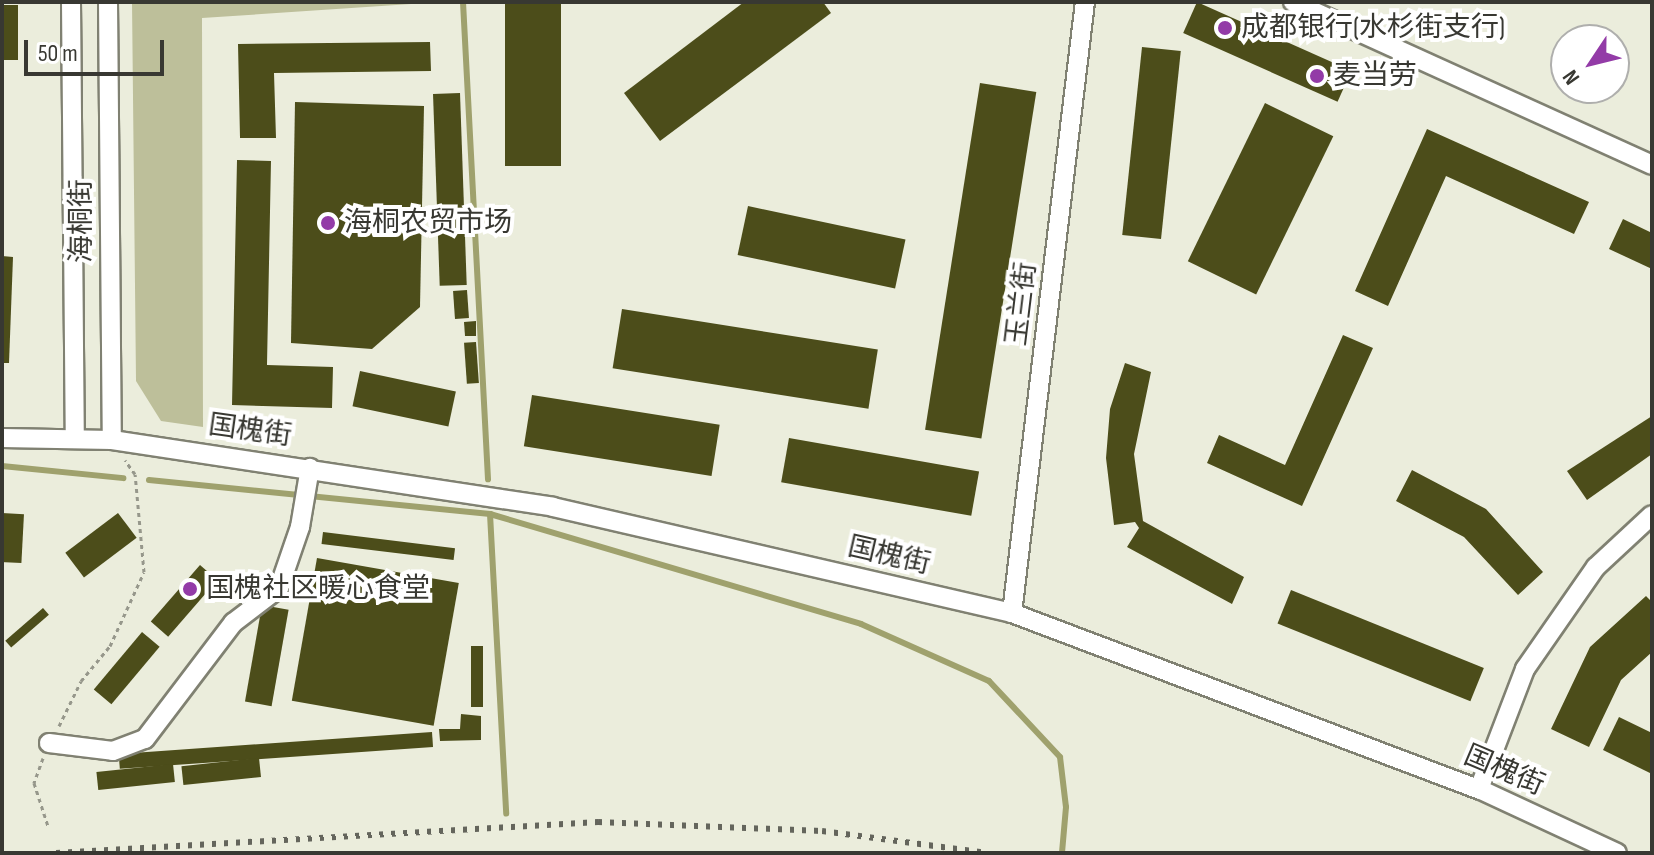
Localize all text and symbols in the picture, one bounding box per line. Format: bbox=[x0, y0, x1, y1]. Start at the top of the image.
place label: 成都银行(水杉街支行) bbox=[1241, 11, 1505, 45]
marker: 成都银行(水杉街支行) bbox=[1216, 19, 1234, 37]
scale bar bbox=[28, 24, 168, 74]
north arrow bbox=[1550, 24, 1630, 104]
text: 50 m bbox=[38, 39, 78, 68]
place label: 麦当劳 bbox=[1333, 59, 1417, 93]
text: N bbox=[1557, 64, 1586, 89]
marker: 麦当劳 bbox=[1308, 67, 1326, 85]
street label: 海桐街 bbox=[65, 179, 99, 263]
place label: 海桐农贸市场 bbox=[344, 206, 512, 240]
marker: 海桐农贸市场 bbox=[319, 214, 337, 232]
street label: 玉兰街 bbox=[1000, 260, 1044, 348]
street label: 国槐街 bbox=[206, 409, 294, 453]
street label: 国槐街 bbox=[844, 530, 934, 582]
place label: 国槐社区暖心食堂 bbox=[206, 572, 430, 606]
marker: 国槐社区暖心食堂 bbox=[181, 580, 199, 598]
street label: 国槐街 bbox=[1459, 739, 1549, 803]

